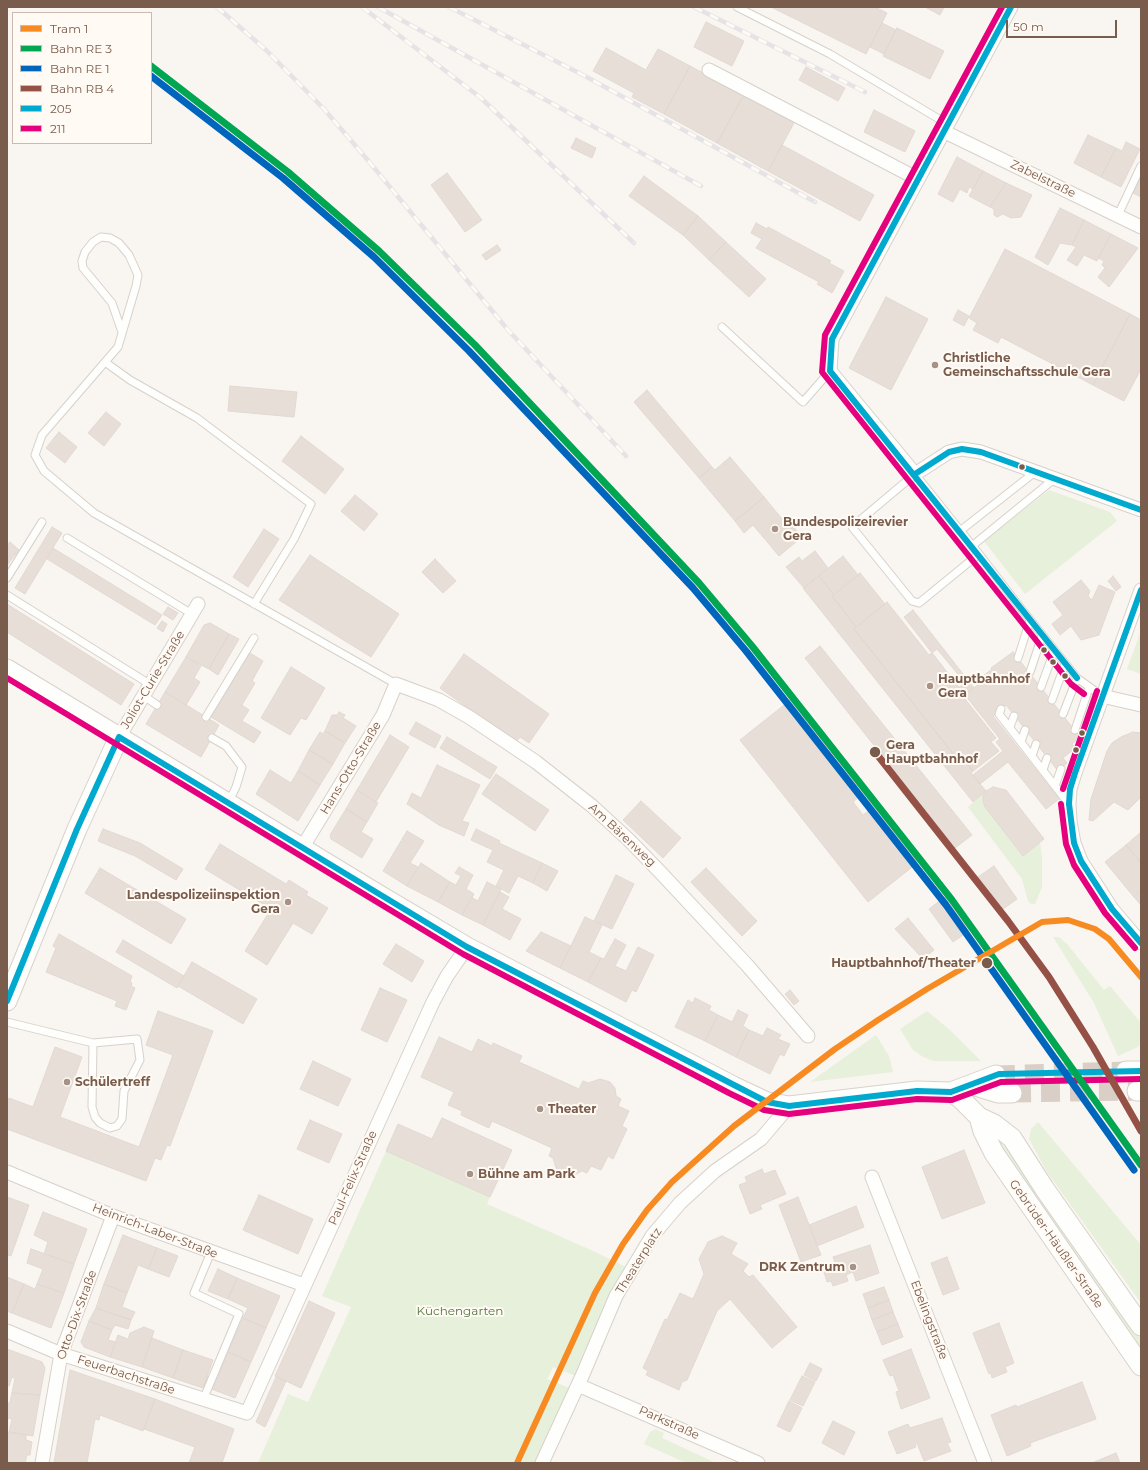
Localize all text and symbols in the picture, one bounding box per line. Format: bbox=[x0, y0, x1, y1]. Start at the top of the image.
legend bbox=[12, 12, 152, 144]
scale bar bbox=[1008, 12, 1119, 38]
text: 50 m bbox=[1013, 19, 1044, 34]
text: Tram 1 bbox=[50, 21, 88, 36]
text: Bahn RE 3 bbox=[50, 41, 112, 56]
text: Bahn RE 1 bbox=[50, 61, 110, 76]
text: Bahn RB 4 bbox=[50, 81, 114, 96]
text: 205 bbox=[50, 101, 72, 116]
text: 211 bbox=[50, 121, 65, 136]
street label: Zabelstraße bbox=[1008, 157, 1078, 201]
place label: Christliche Gemeinschaftsschule Gera bbox=[943, 351, 1111, 379]
marker: Christliche Gemeinschaftsschule Gera bbox=[930, 360, 940, 370]
unlabelled marker bbox=[1017, 462, 1027, 472]
place label: Bundespolizeirevier Gera bbox=[783, 515, 908, 543]
marker: Bundespolizeirevier Gera bbox=[770, 524, 780, 534]
street label: Joliot-Curie-Straße bbox=[118, 628, 188, 732]
unlabelled marker bbox=[1039, 645, 1049, 655]
unlabelled marker bbox=[1048, 657, 1058, 667]
unlabelled marker bbox=[1060, 671, 1070, 681]
place label: Hauptbahnhof Gera bbox=[938, 672, 1030, 700]
marker: Hauptbahnhof Gera bbox=[925, 681, 935, 691]
street label: Hans-Otto-Straße bbox=[318, 719, 384, 817]
unlabelled marker bbox=[1077, 728, 1087, 738]
place label: Gera Hauptbahnhof bbox=[886, 738, 978, 766]
marker: Gera Hauptbahnhof bbox=[868, 745, 882, 759]
unlabelled marker bbox=[1071, 745, 1081, 755]
street label: Am Bärenweg bbox=[586, 800, 658, 870]
place label: Landespolizeiinspektion Gera bbox=[127, 888, 280, 916]
marker: Landespolizeiinspektion Gera bbox=[283, 897, 293, 907]
place label: Hauptbahnhof/Theater bbox=[831, 956, 976, 970]
marker: Hauptbahnhof/Theater bbox=[980, 956, 994, 970]
place label: Schülertreff bbox=[75, 1075, 150, 1089]
marker: Schülertreff bbox=[62, 1077, 72, 1087]
place label: Theater bbox=[548, 1102, 596, 1116]
marker: Theater bbox=[535, 1104, 545, 1114]
street label: Paul-Felix-Straße bbox=[326, 1129, 380, 1227]
place label: Bühne am Park bbox=[478, 1167, 575, 1181]
marker: Bühne am Park bbox=[465, 1169, 475, 1179]
street label: Gebrüder-Häußler-Straße bbox=[1006, 1177, 1106, 1311]
street label: Heinrich-Laber-Straße bbox=[90, 1200, 220, 1262]
street label: Theaterplatz bbox=[613, 1225, 665, 1297]
place label: DRK Zentrum bbox=[759, 1260, 845, 1274]
marker: DRK Zentrum bbox=[848, 1262, 858, 1272]
street label: Otto-Dix-Straße bbox=[54, 1268, 100, 1362]
street label: Ebelingstraße bbox=[907, 1278, 951, 1362]
park label: Küchengarten bbox=[417, 1304, 503, 1318]
street label: Feuerbachstraße bbox=[75, 1352, 177, 1398]
street label: Parkstraße bbox=[637, 1403, 701, 1443]

